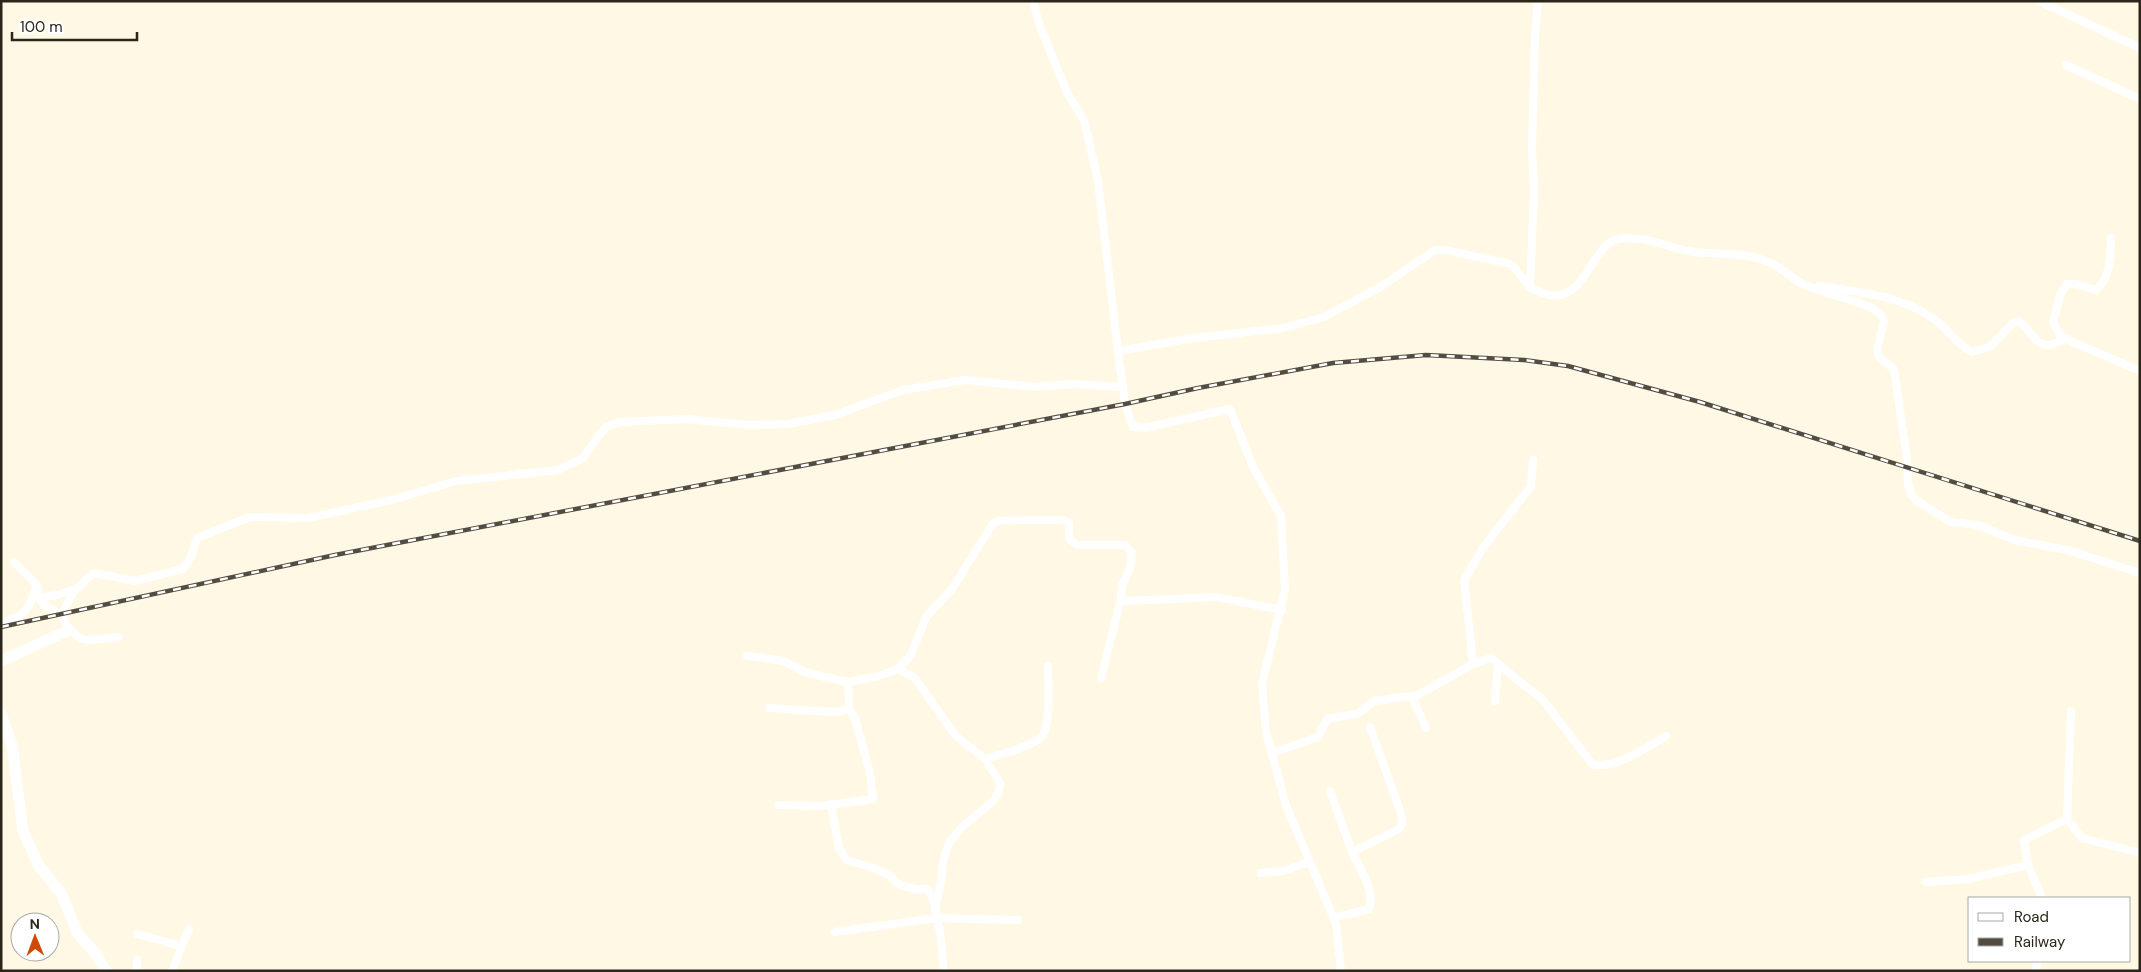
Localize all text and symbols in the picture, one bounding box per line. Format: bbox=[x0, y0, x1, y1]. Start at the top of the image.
scale bar bbox=[12, 10, 138, 42]
text: 100 m bbox=[20, 17, 63, 37]
legend bbox=[1968, 897, 2131, 962]
text: Road bbox=[2014, 907, 2049, 927]
north arrow bbox=[10, 912, 60, 962]
text: N bbox=[30, 915, 40, 933]
text: Railway bbox=[2014, 932, 2066, 952]

